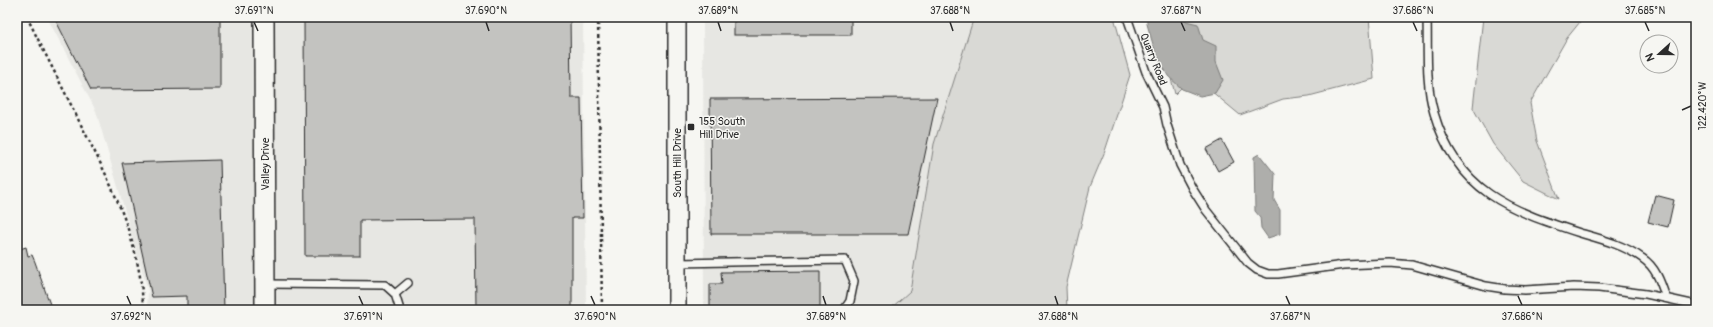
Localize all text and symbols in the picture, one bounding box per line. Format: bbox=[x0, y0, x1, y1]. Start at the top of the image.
text: 37.691°N bbox=[234, 5, 274, 17]
text: 37.690°N bbox=[465, 5, 507, 17]
text: 37.689°N bbox=[698, 5, 738, 17]
text: 37.688°N bbox=[930, 5, 970, 17]
text: 37.687°N bbox=[1161, 5, 1201, 17]
text: 37.686°N bbox=[1393, 5, 1434, 17]
text: 37.685°N bbox=[1625, 5, 1665, 17]
street label: Quarry Road bbox=[1137, 31, 1170, 87]
north arrow bbox=[1639, 34, 1679, 74]
text: N bbox=[1643, 51, 1658, 63]
text: 122.420°W bbox=[1697, 81, 1709, 130]
place label: 155 South Hill Drive bbox=[699, 115, 745, 141]
marker: 155 South Hill Drive bbox=[686, 122, 696, 132]
street label: South Hill Drive bbox=[671, 127, 684, 198]
street label: Valley Drive bbox=[259, 137, 272, 190]
text: 37.692°N bbox=[111, 311, 152, 323]
text: 37.691°N bbox=[343, 311, 383, 323]
text: 37.690°N bbox=[574, 311, 616, 323]
text: 37.689°N bbox=[806, 311, 846, 323]
text: 37.688°N bbox=[1038, 311, 1078, 323]
text: 37.687°N bbox=[1270, 311, 1310, 323]
text: 37.686°N bbox=[1502, 311, 1543, 323]

